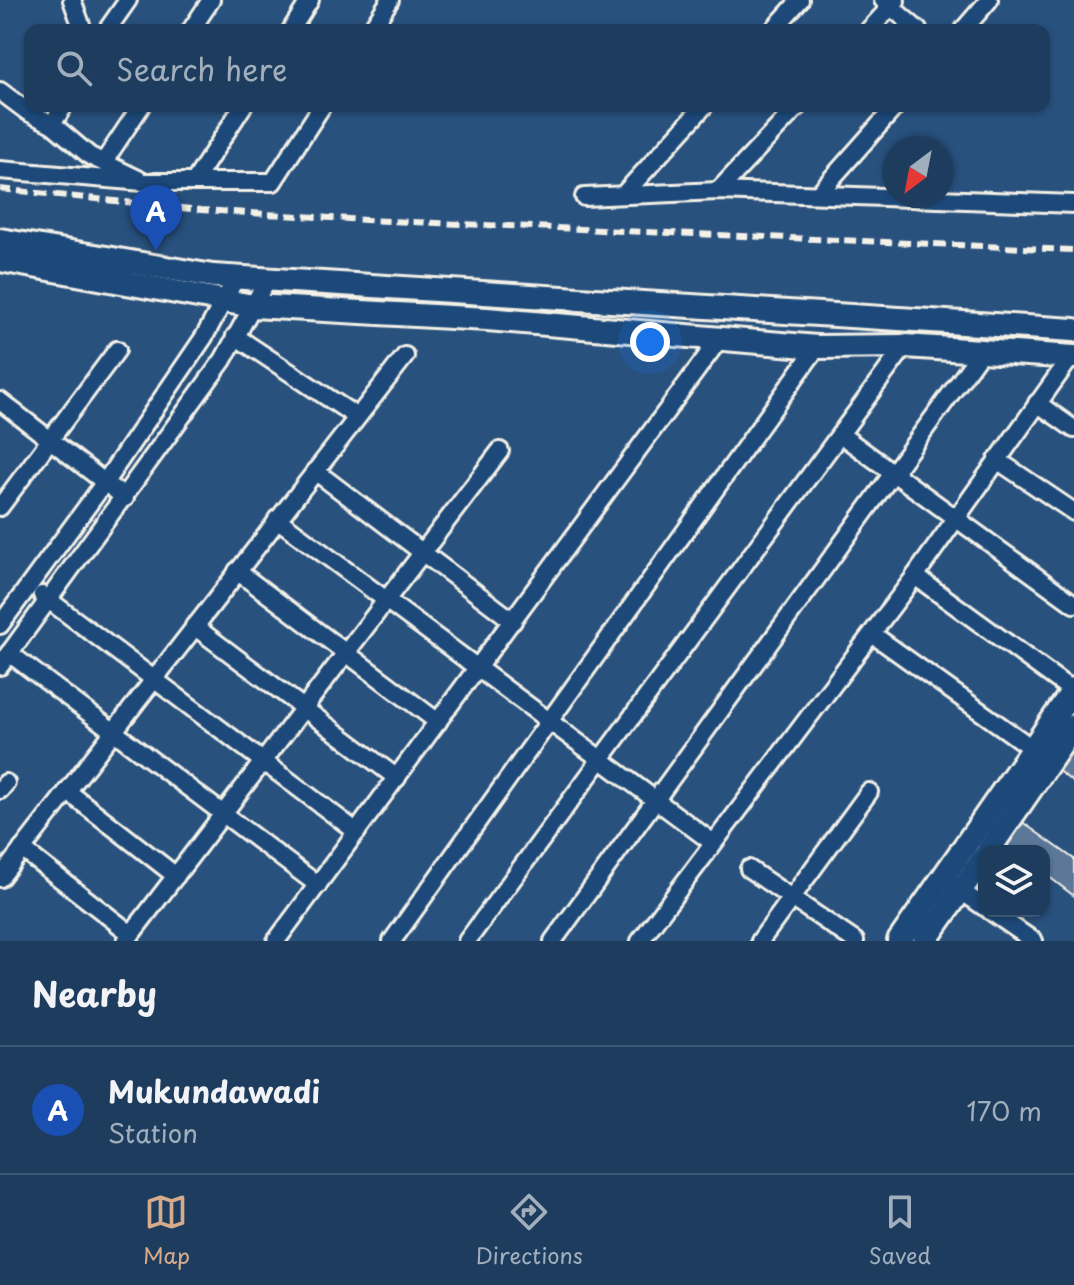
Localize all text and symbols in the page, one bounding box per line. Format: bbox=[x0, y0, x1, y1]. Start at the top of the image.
search box bbox=[24, 24, 1050, 112]
icon: search bbox=[52, 46, 96, 90]
text: Search here bbox=[116, 46, 288, 91]
north arrow bbox=[882, 136, 954, 208]
pin: A bbox=[130, 185, 182, 251]
your location bbox=[630, 322, 670, 362]
map controls bbox=[978, 845, 1050, 917]
button: layers bbox=[978, 845, 1050, 917]
text: Nearby bbox=[32, 967, 157, 1019]
text: Mukundawadi bbox=[108, 1068, 320, 1113]
text: A bbox=[48, 1091, 68, 1130]
text: 170 m bbox=[967, 1091, 1042, 1130]
text: Station bbox=[108, 1113, 198, 1152]
tab: Map bbox=[143, 1190, 190, 1271]
tab: Directions bbox=[476, 1190, 583, 1271]
tab: Saved bbox=[869, 1190, 931, 1271]

